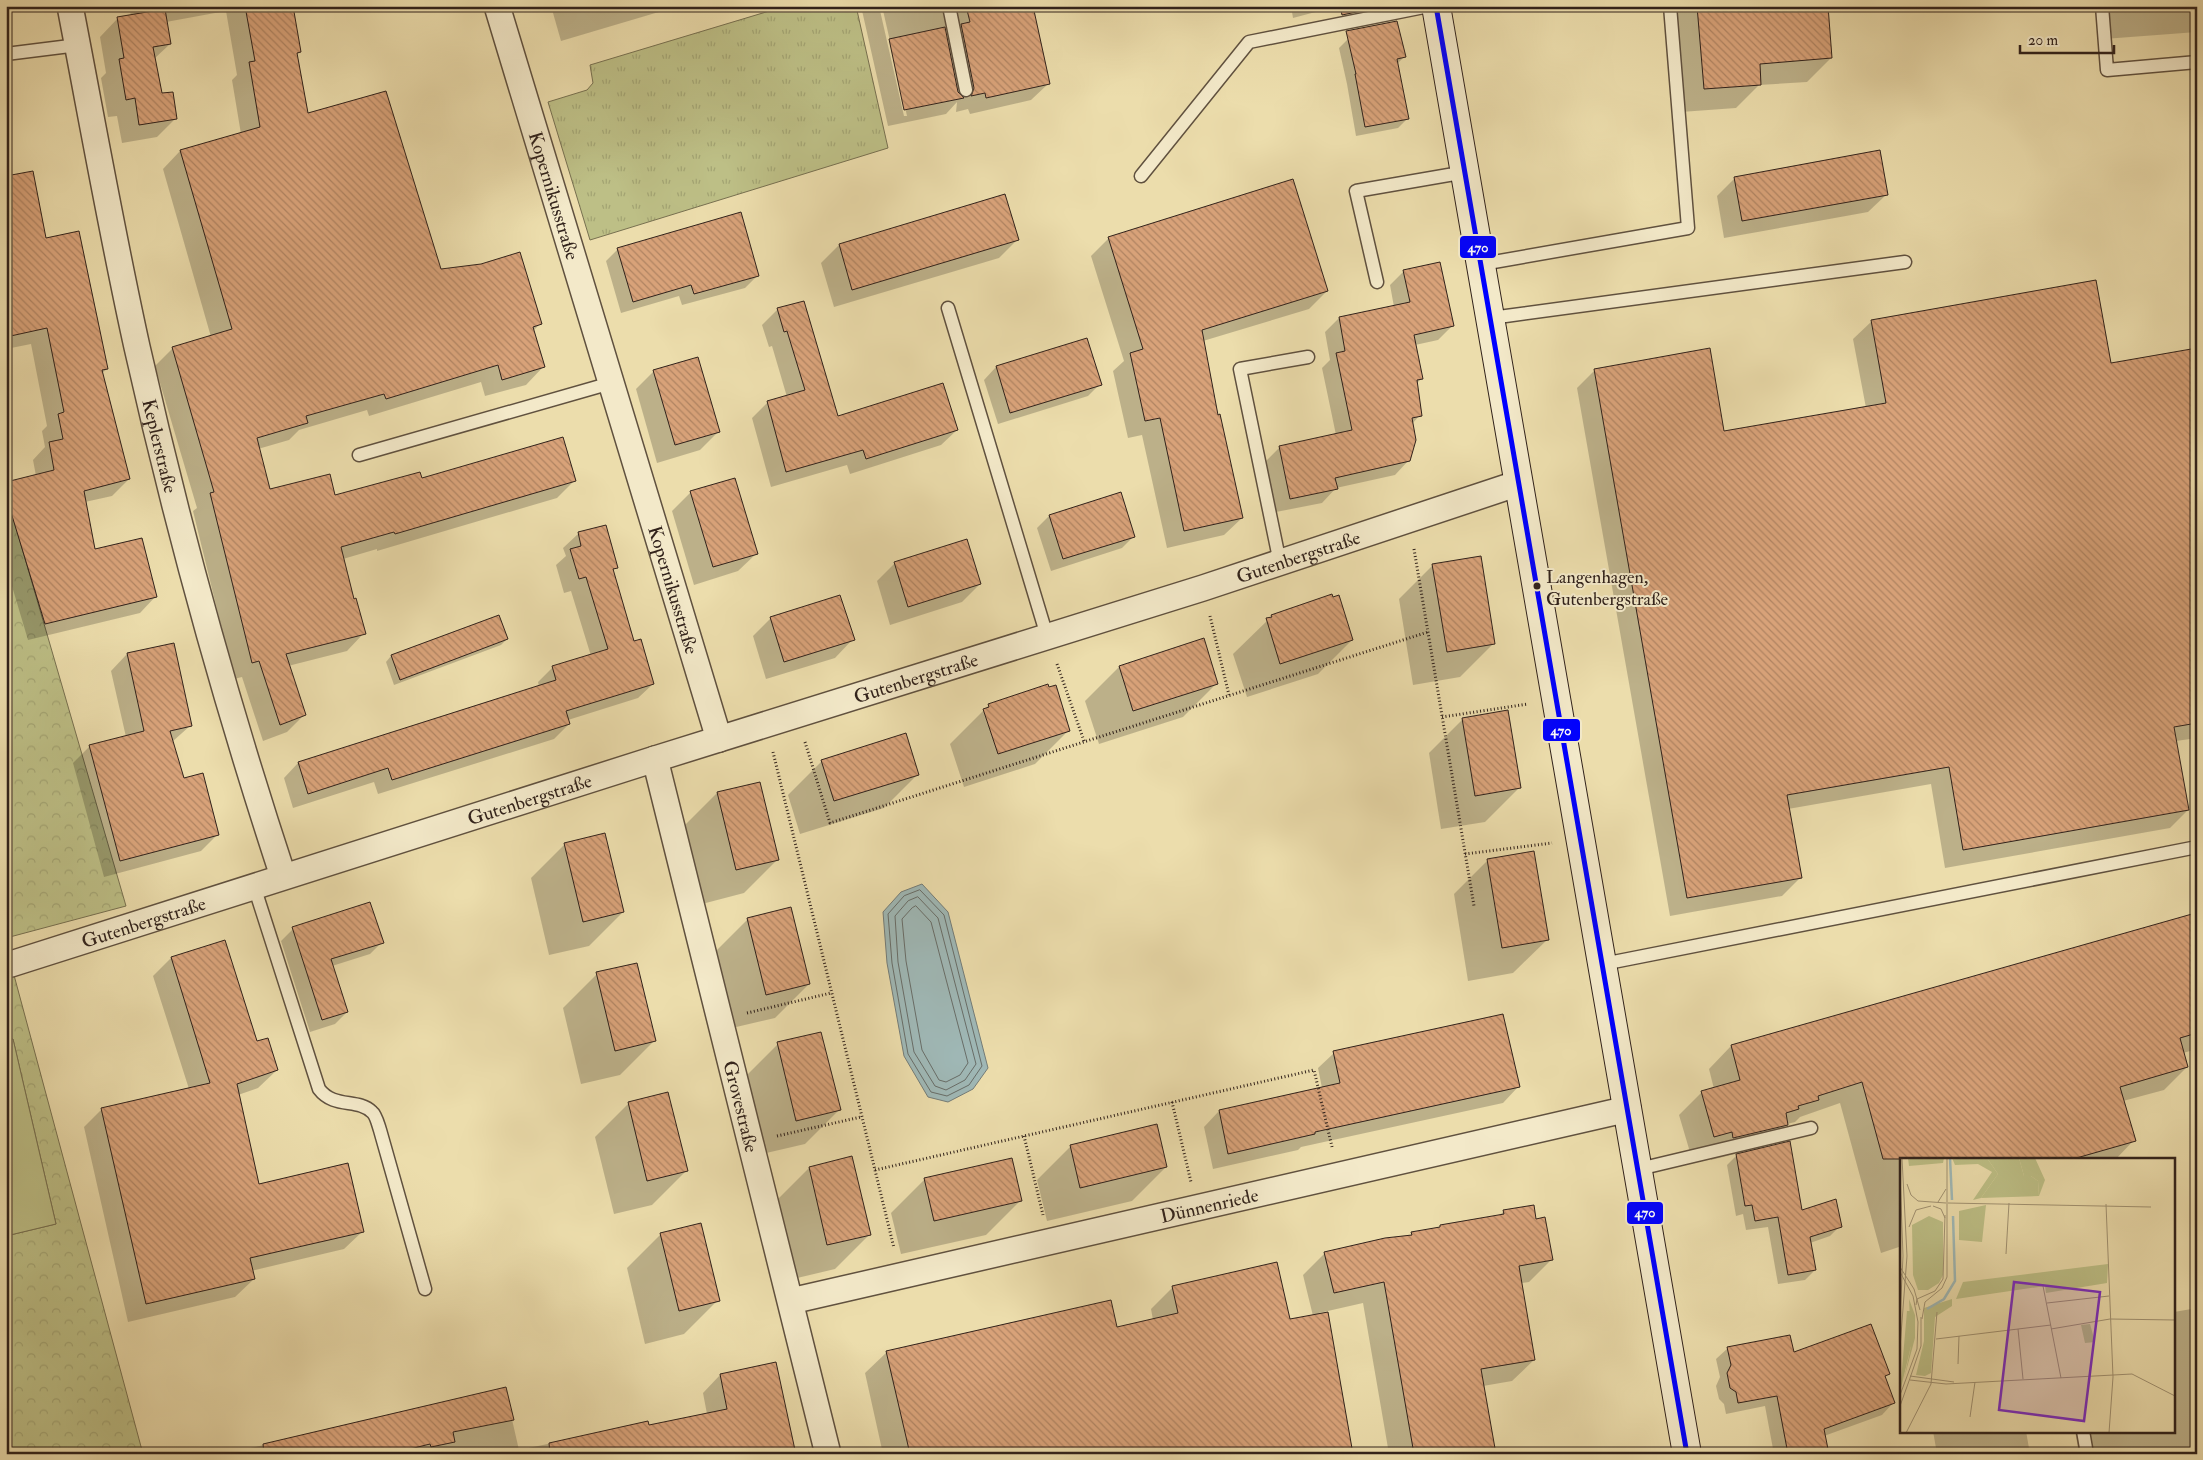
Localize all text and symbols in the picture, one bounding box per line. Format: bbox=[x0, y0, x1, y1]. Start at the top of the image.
scale bar bbox=[2020, 22, 2114, 54]
text: 20 m bbox=[2028, 31, 2058, 50]
street label: Kopernikusstraße bbox=[523, 129, 584, 263]
line badge: 470 bbox=[1459, 235, 1497, 259]
text: 470 bbox=[1467, 239, 1488, 256]
street label: Keplerstraße bbox=[136, 397, 182, 496]
street label: Kopernikusstraße bbox=[642, 523, 704, 657]
street label: Gutenbergstraße bbox=[1233, 526, 1363, 589]
place label: Langenhagen, Gutenbergstraße bbox=[1546, 566, 1669, 611]
marker: Langenhagen, Gutenbergstraße bbox=[1532, 581, 1542, 591]
street label: Gutenbergstraße bbox=[851, 648, 981, 709]
line badge: 470 bbox=[1542, 718, 1581, 742]
text: 470 bbox=[1550, 722, 1571, 739]
street label: Gutenbergstraße bbox=[465, 769, 595, 831]
street label: Gutenbergstraße bbox=[79, 892, 209, 954]
street label: Grovestraße bbox=[718, 1058, 763, 1155]
inset map bbox=[1900, 1158, 2176, 1432]
street label: Dünnenriede bbox=[1158, 1183, 1261, 1229]
line badge: 470 bbox=[1626, 1201, 1664, 1225]
text: 470 bbox=[1634, 1204, 1655, 1221]

